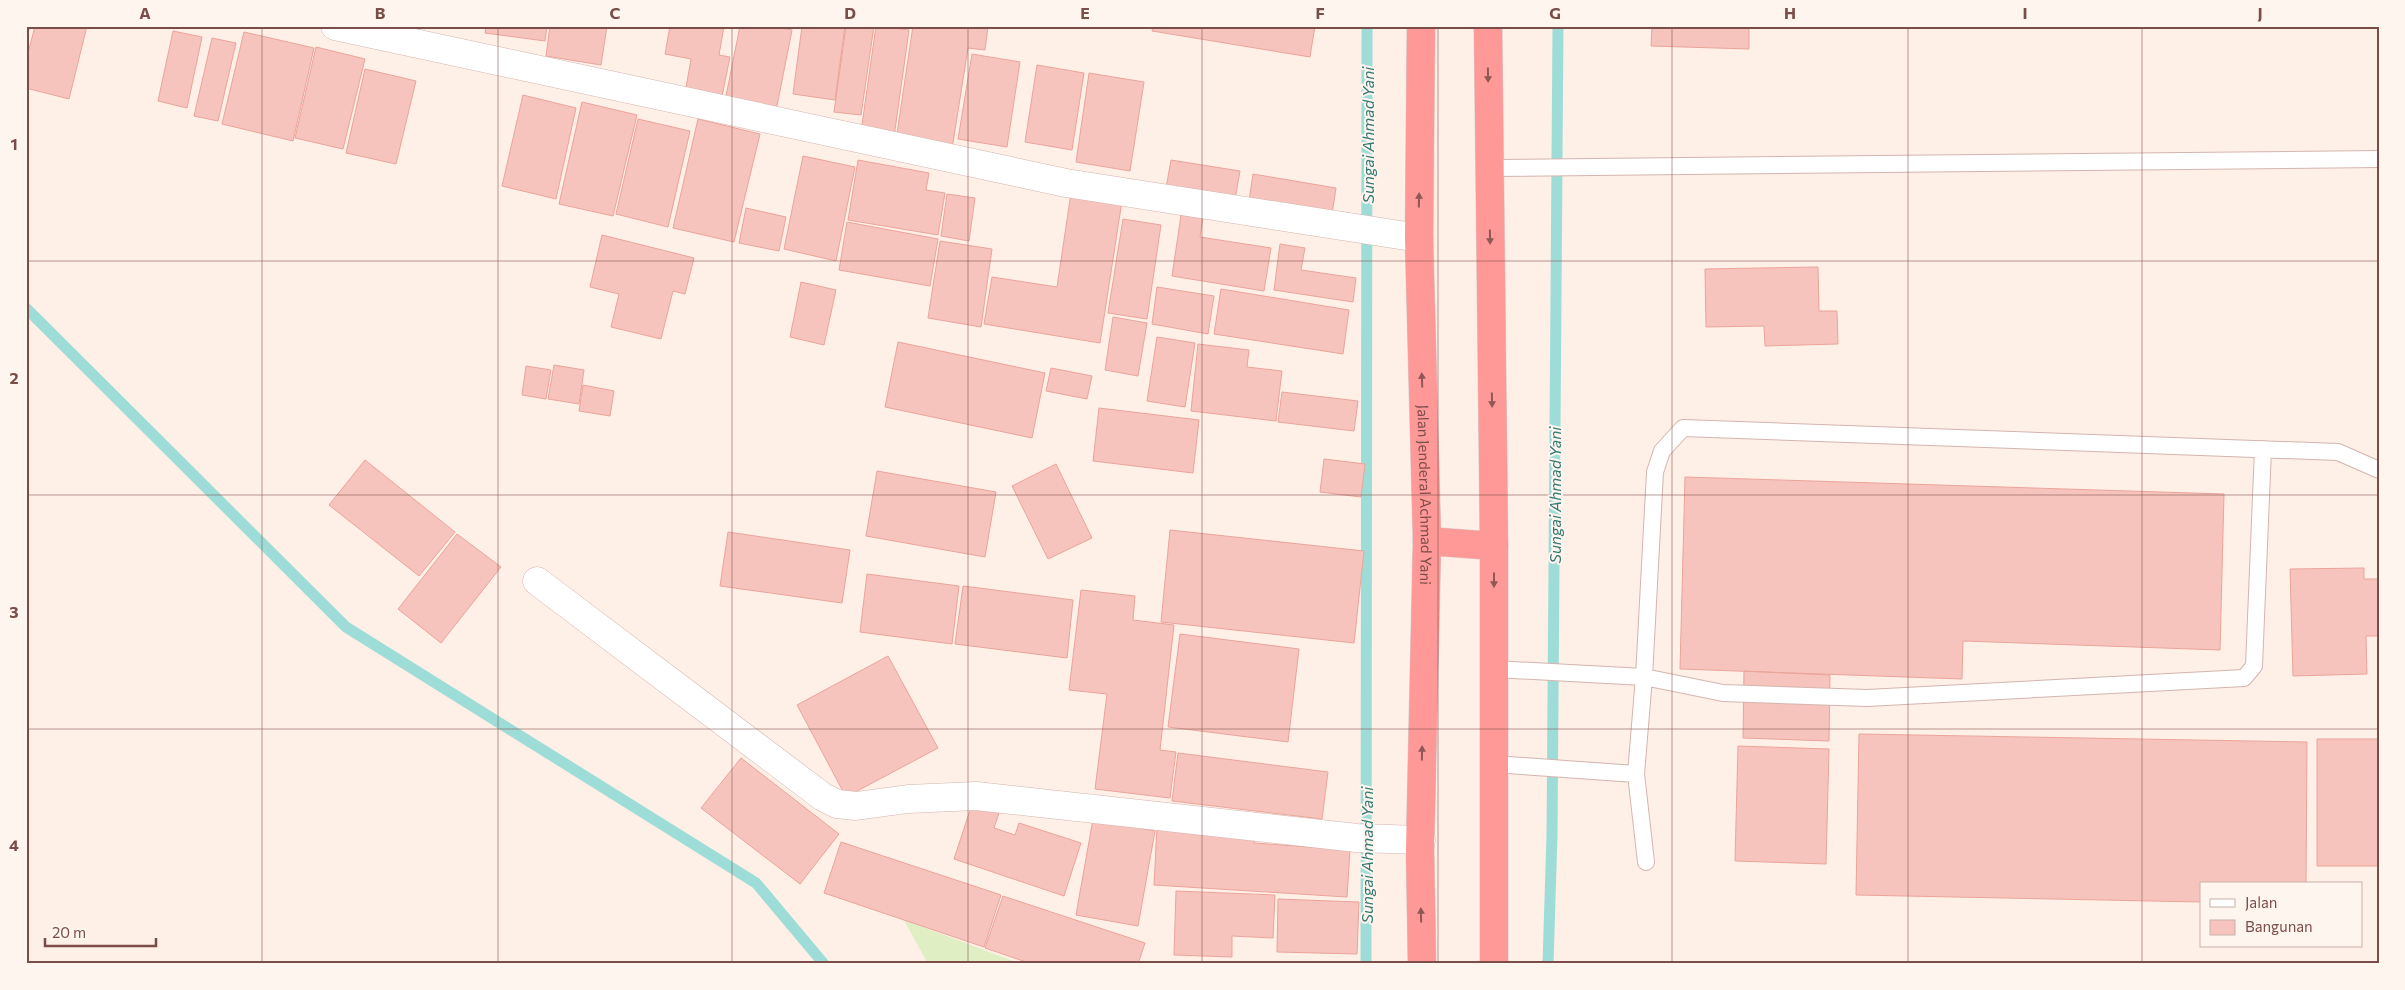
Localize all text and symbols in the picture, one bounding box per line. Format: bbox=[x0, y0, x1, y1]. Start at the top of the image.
text: A bbox=[139, 3, 151, 22]
text: B bbox=[375, 3, 386, 22]
text: C bbox=[610, 3, 621, 22]
text: D bbox=[844, 3, 856, 22]
text: E bbox=[1080, 3, 1090, 22]
text: F bbox=[1315, 3, 1325, 22]
text: G bbox=[1549, 3, 1561, 22]
text: H bbox=[1784, 3, 1796, 22]
text: I bbox=[2022, 3, 2028, 22]
text: J bbox=[2257, 3, 2263, 22]
water label: Sungai Ahmad Yani bbox=[1358, 66, 1377, 203]
one-way arrow bbox=[1485, 67, 1493, 83]
text: 1 bbox=[10, 134, 18, 153]
one-way arrow bbox=[1415, 192, 1423, 208]
one-way arrow bbox=[1487, 230, 1495, 246]
text: 2 bbox=[9, 368, 19, 387]
one-way arrow bbox=[1418, 372, 1426, 388]
one-way arrow bbox=[1488, 392, 1496, 408]
street label: Jalan Jenderal Achmad Yani bbox=[1414, 404, 1436, 585]
water label: Sungai Ahmad Yani bbox=[1545, 426, 1564, 563]
one-way arrow bbox=[1490, 572, 1498, 588]
text: 3 bbox=[9, 602, 19, 621]
one-way arrow bbox=[1419, 744, 1427, 760]
water label: Sungai Ahmad Yani bbox=[1357, 786, 1376, 923]
text: 4 bbox=[9, 835, 19, 854]
legend bbox=[2200, 882, 2362, 948]
text: Jalan bbox=[2245, 893, 2277, 911]
one-way arrow bbox=[1417, 907, 1425, 923]
scale bar bbox=[45, 915, 156, 947]
text: Bangunan bbox=[2245, 917, 2313, 935]
text: 20 m bbox=[52, 923, 86, 941]

